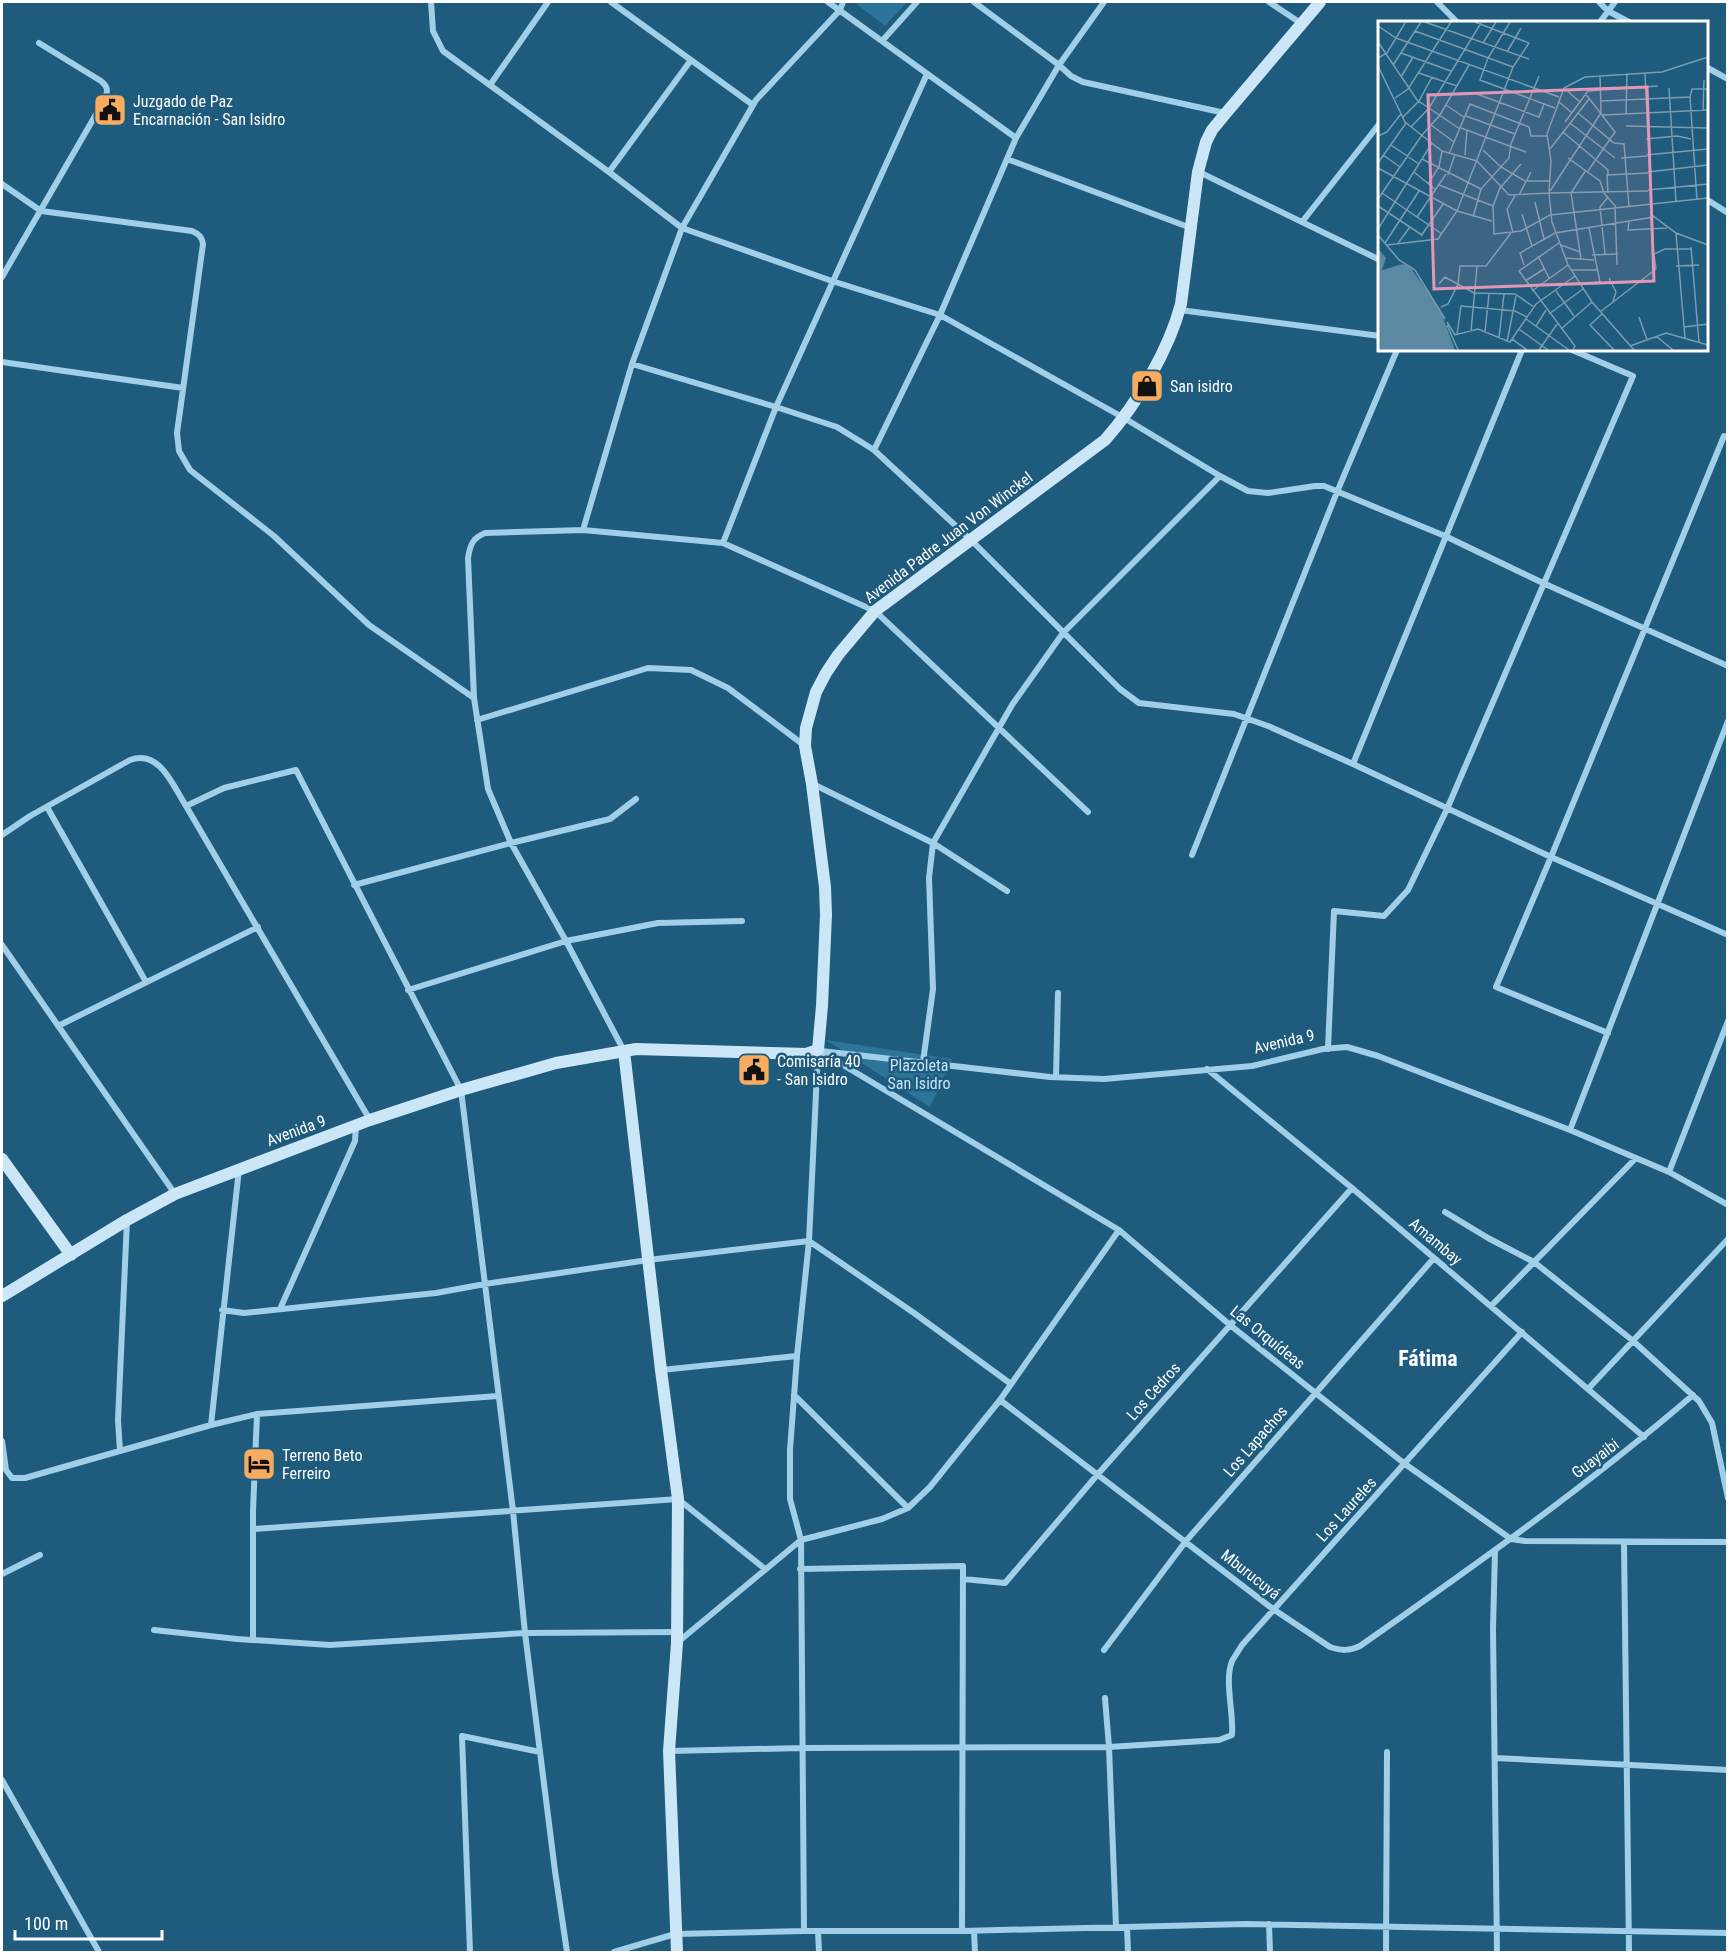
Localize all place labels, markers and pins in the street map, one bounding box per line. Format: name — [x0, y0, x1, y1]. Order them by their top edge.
public building icon: Juzgado de Paz Encarnación - San Isidro — [92, 92, 128, 128]
place label: Juzgado de Paz Encarnación - San Isidro — [133, 92, 285, 129]
shop icon: San isidro — [1129, 368, 1165, 404]
place label: San isidro — [1170, 377, 1233, 396]
public building icon: Comisaría 40 - San Isidro — [736, 1052, 772, 1088]
place label: Comisaría 40 - San Isidro — [777, 1052, 861, 1089]
hotel icon: Terreno Beto Ferreiro — [241, 1446, 277, 1482]
place label: Terreno Beto Ferreiro — [282, 1446, 362, 1483]

